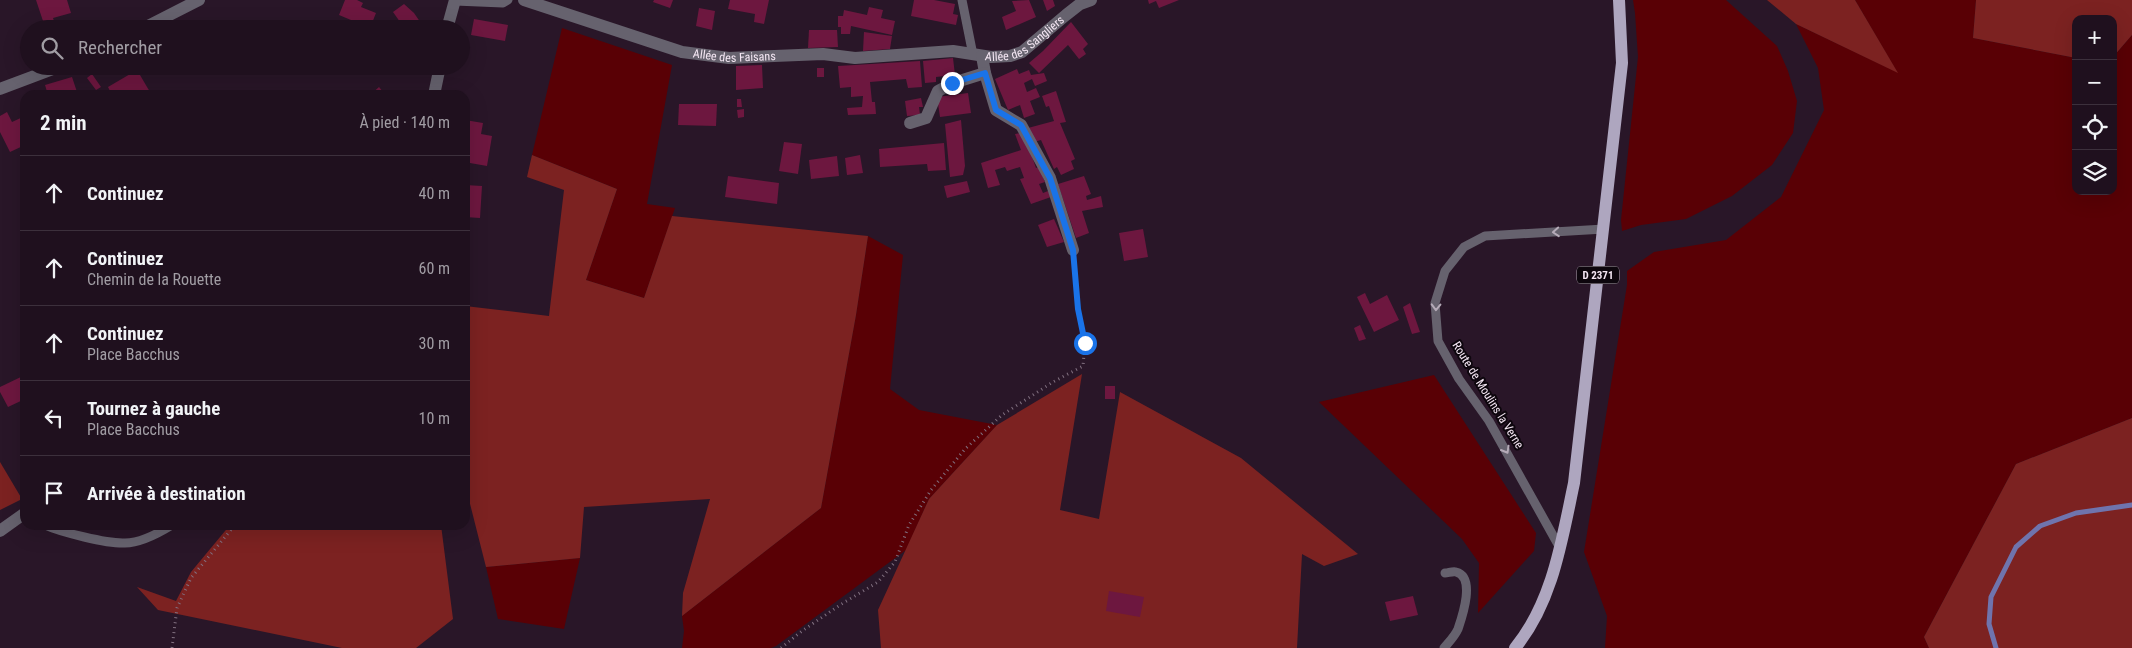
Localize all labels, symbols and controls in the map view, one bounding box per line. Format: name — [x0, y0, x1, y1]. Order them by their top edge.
street label: Allée des Sangliers — [984, 13, 1067, 64]
map controls — [2072, 15, 2117, 195]
button: + — [2072, 15, 2117, 60]
search box — [20, 20, 470, 75]
icon: search — [38, 34, 66, 62]
text: Rechercher — [78, 36, 162, 59]
street label: Allée des Faisans — [692, 46, 776, 65]
button: − — [2072, 60, 2117, 105]
route end — [941, 72, 964, 95]
button: locate — [2072, 105, 2117, 150]
text: 2 min — [40, 111, 87, 135]
text: À pied · 140 m — [359, 113, 450, 132]
button: layers — [2072, 150, 2117, 195]
icon: ahead — [40, 179, 68, 207]
text: Continuez — [87, 182, 164, 205]
text: 40 m — [418, 184, 450, 203]
one-way arrow — [1552, 226, 1560, 237]
text: Continuez — [87, 247, 164, 270]
icon: ahead — [40, 254, 68, 282]
text: 60 m — [418, 259, 450, 278]
road number: D 2371 — [1577, 266, 1619, 284]
text: Chemin de la Rouette — [87, 270, 221, 289]
one-way arrow — [1431, 304, 1441, 311]
text: Continuez — [87, 322, 164, 345]
icon: ahead — [40, 329, 68, 357]
route start — [1074, 332, 1097, 355]
text: 30 m — [418, 334, 450, 353]
street label: Route de Moulins la Verne — [1449, 339, 1527, 451]
text: Place Bacchus — [87, 345, 180, 364]
text: Tournez à gauche — [87, 397, 220, 420]
icon: left — [40, 404, 68, 432]
text: 10 m — [418, 409, 450, 428]
text: Place Bacchus — [87, 420, 180, 439]
one-way arrow — [1499, 444, 1509, 453]
icon: arrive — [40, 479, 68, 507]
text: Arrivée à destination — [87, 482, 246, 505]

